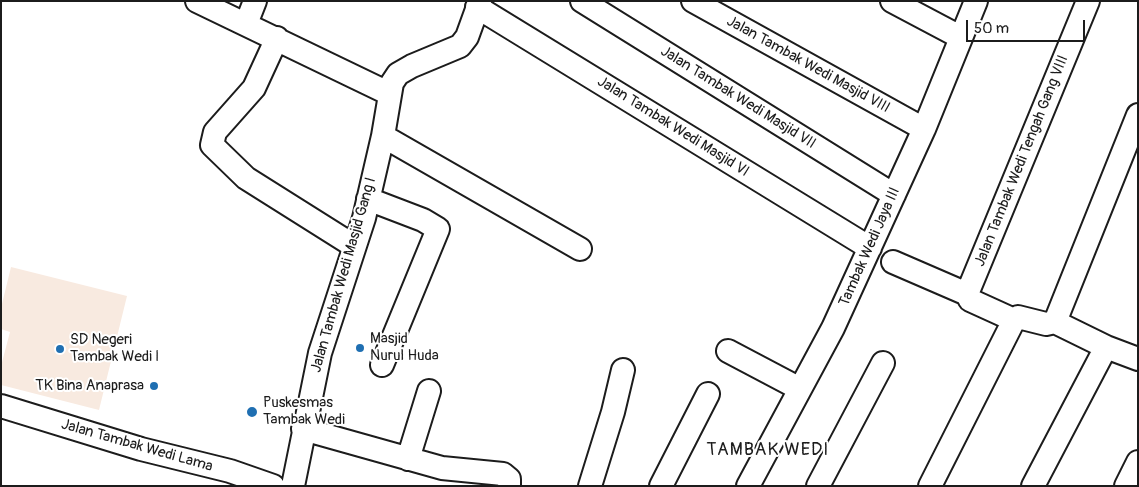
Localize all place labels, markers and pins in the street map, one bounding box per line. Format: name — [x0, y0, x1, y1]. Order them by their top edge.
place label: Masjid Nurul Huda — [370, 330, 439, 365]
place label: SD Negeri Tambak Wedi I — [70, 331, 159, 366]
marker: Masjid Nurul Huda — [354, 342, 366, 354]
marker: SD Negeri Tambak Wedi I — [54, 343, 66, 355]
place label: TK Bina Anaprasa — [35, 377, 144, 395]
marker: TK Bina Anaprasa — [148, 380, 160, 392]
place label: Puskesmas Tambak Wedi — [263, 394, 345, 429]
marker: Puskesmas Tambak Wedi — [245, 405, 259, 419]

